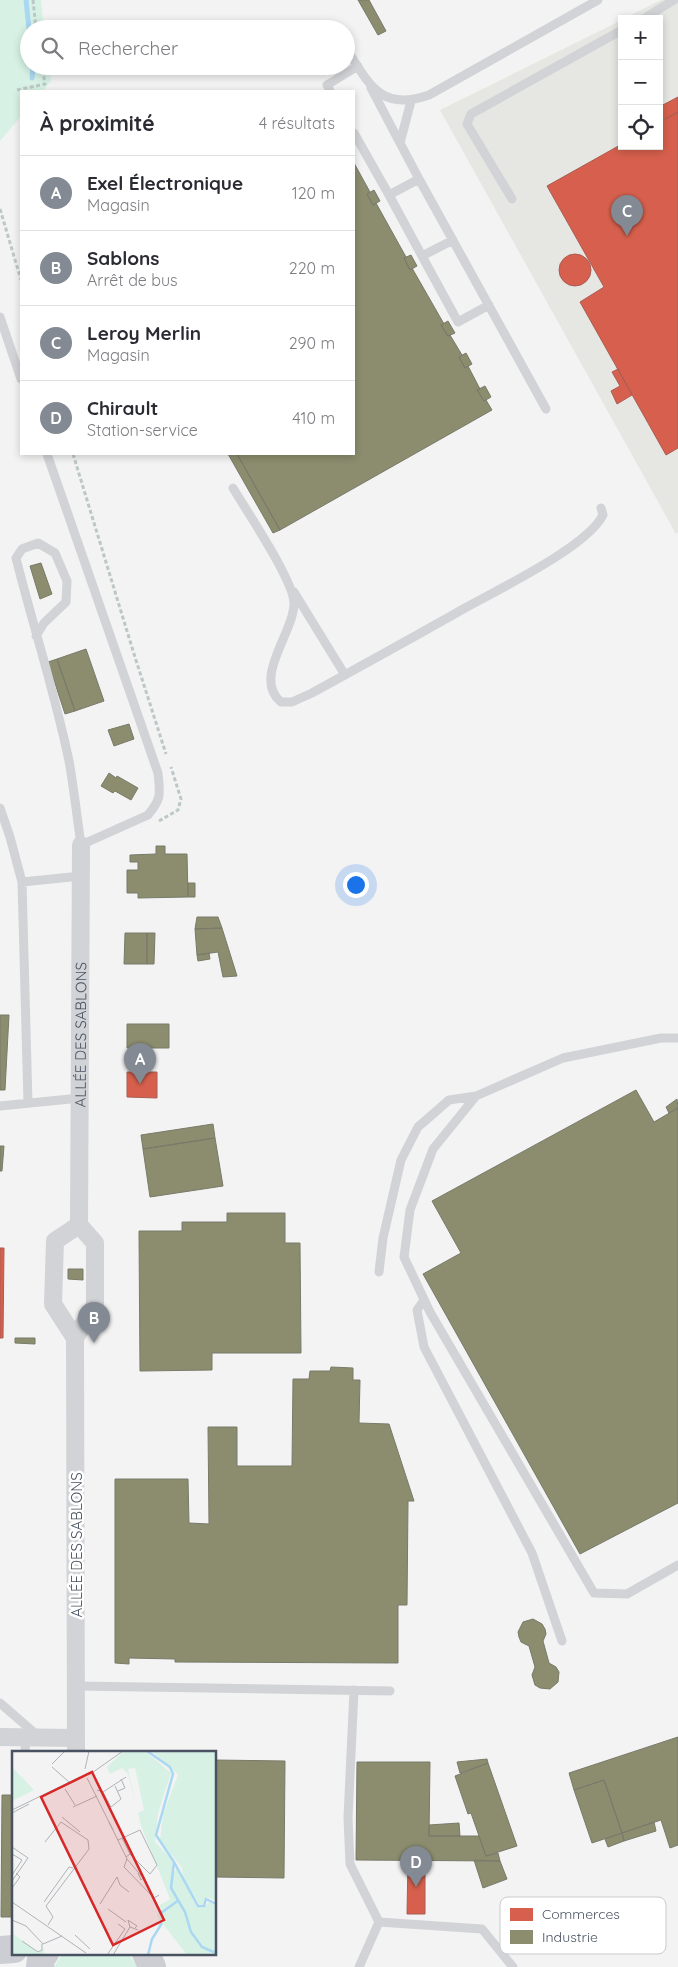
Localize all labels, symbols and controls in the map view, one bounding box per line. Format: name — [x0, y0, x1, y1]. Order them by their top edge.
map controls — [618, 15, 663, 150]
button: + — [618, 15, 663, 60]
search box — [20, 20, 355, 75]
icon: search — [38, 34, 66, 62]
text: Rechercher — [78, 36, 178, 60]
button: − — [618, 60, 663, 105]
button: locate — [618, 105, 663, 150]
text: À proximité — [40, 110, 155, 136]
text: 4 résultats — [259, 113, 335, 133]
text: Exel Électronique — [87, 171, 243, 195]
text: A — [51, 183, 61, 203]
text: 120 m — [292, 183, 335, 203]
text: Magasin — [87, 195, 150, 215]
pin: C — [611, 195, 643, 236]
text: Sablons — [87, 246, 160, 270]
text: B — [51, 258, 61, 278]
text: 220 m — [289, 258, 335, 278]
text: Arrêt de bus — [87, 270, 178, 290]
text: Leroy Merlin — [87, 321, 201, 345]
text: C — [51, 333, 61, 353]
text: 290 m — [289, 333, 335, 353]
text: Magasin — [87, 345, 150, 365]
text: Chirault — [87, 396, 158, 420]
text: D — [50, 408, 62, 428]
text: 410 m — [292, 408, 335, 428]
text: Station-service — [87, 420, 198, 440]
your location — [343, 872, 369, 898]
street label: ALLÉE DES SABLONS — [70, 962, 90, 1108]
pin: A — [124, 1043, 156, 1084]
pin: B — [78, 1302, 110, 1343]
street label: ALLÉE DES SABLONS — [67, 1472, 86, 1618]
inset map — [12, 1751, 216, 1954]
pin: D — [400, 1846, 432, 1887]
legend — [500, 1897, 666, 1954]
text: Commerces — [542, 1905, 620, 1923]
text: Industrie — [542, 1928, 598, 1946]

